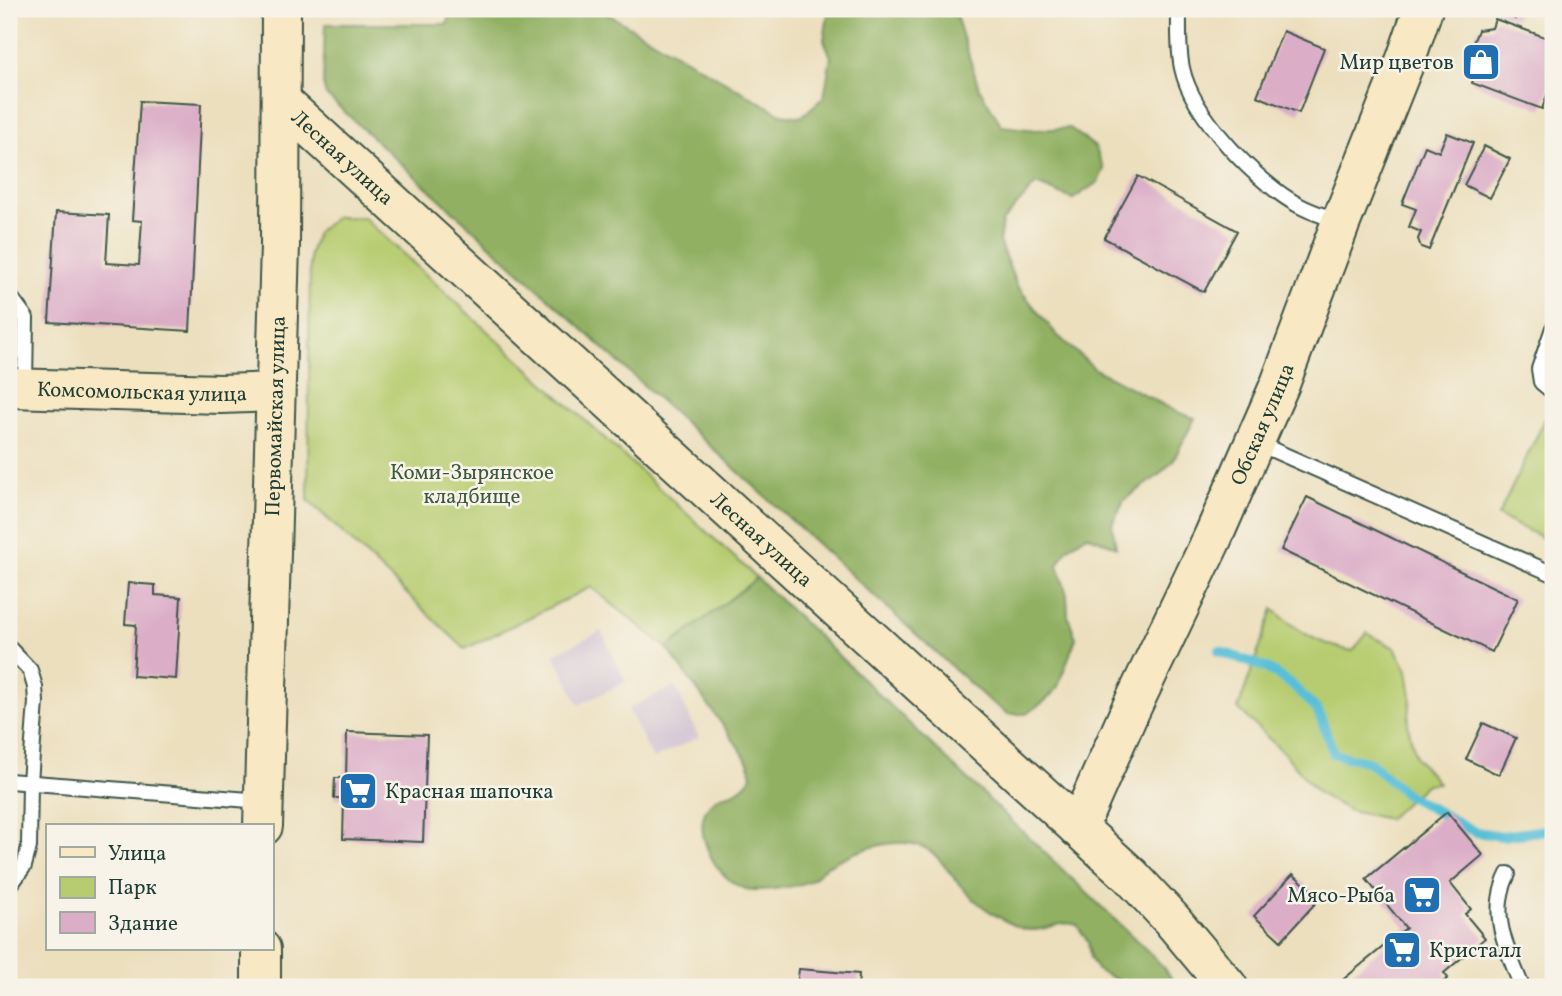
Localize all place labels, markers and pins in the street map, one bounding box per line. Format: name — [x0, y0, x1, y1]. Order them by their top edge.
shop icon: Мир цветов — [1460, 41, 1502, 83]
place label: Мир цветов — [1340, 49, 1454, 78]
supermarket icon: Красная шапочка — [337, 770, 379, 812]
place label: Красная шапочка — [385, 778, 554, 807]
supermarket icon: Мясо-Рыба — [1401, 874, 1443, 916]
place label: Мясо-Рыба — [1287, 882, 1395, 911]
supermarket icon: Кристалл — [1381, 929, 1423, 971]
place label: Кристалл — [1429, 937, 1521, 966]

